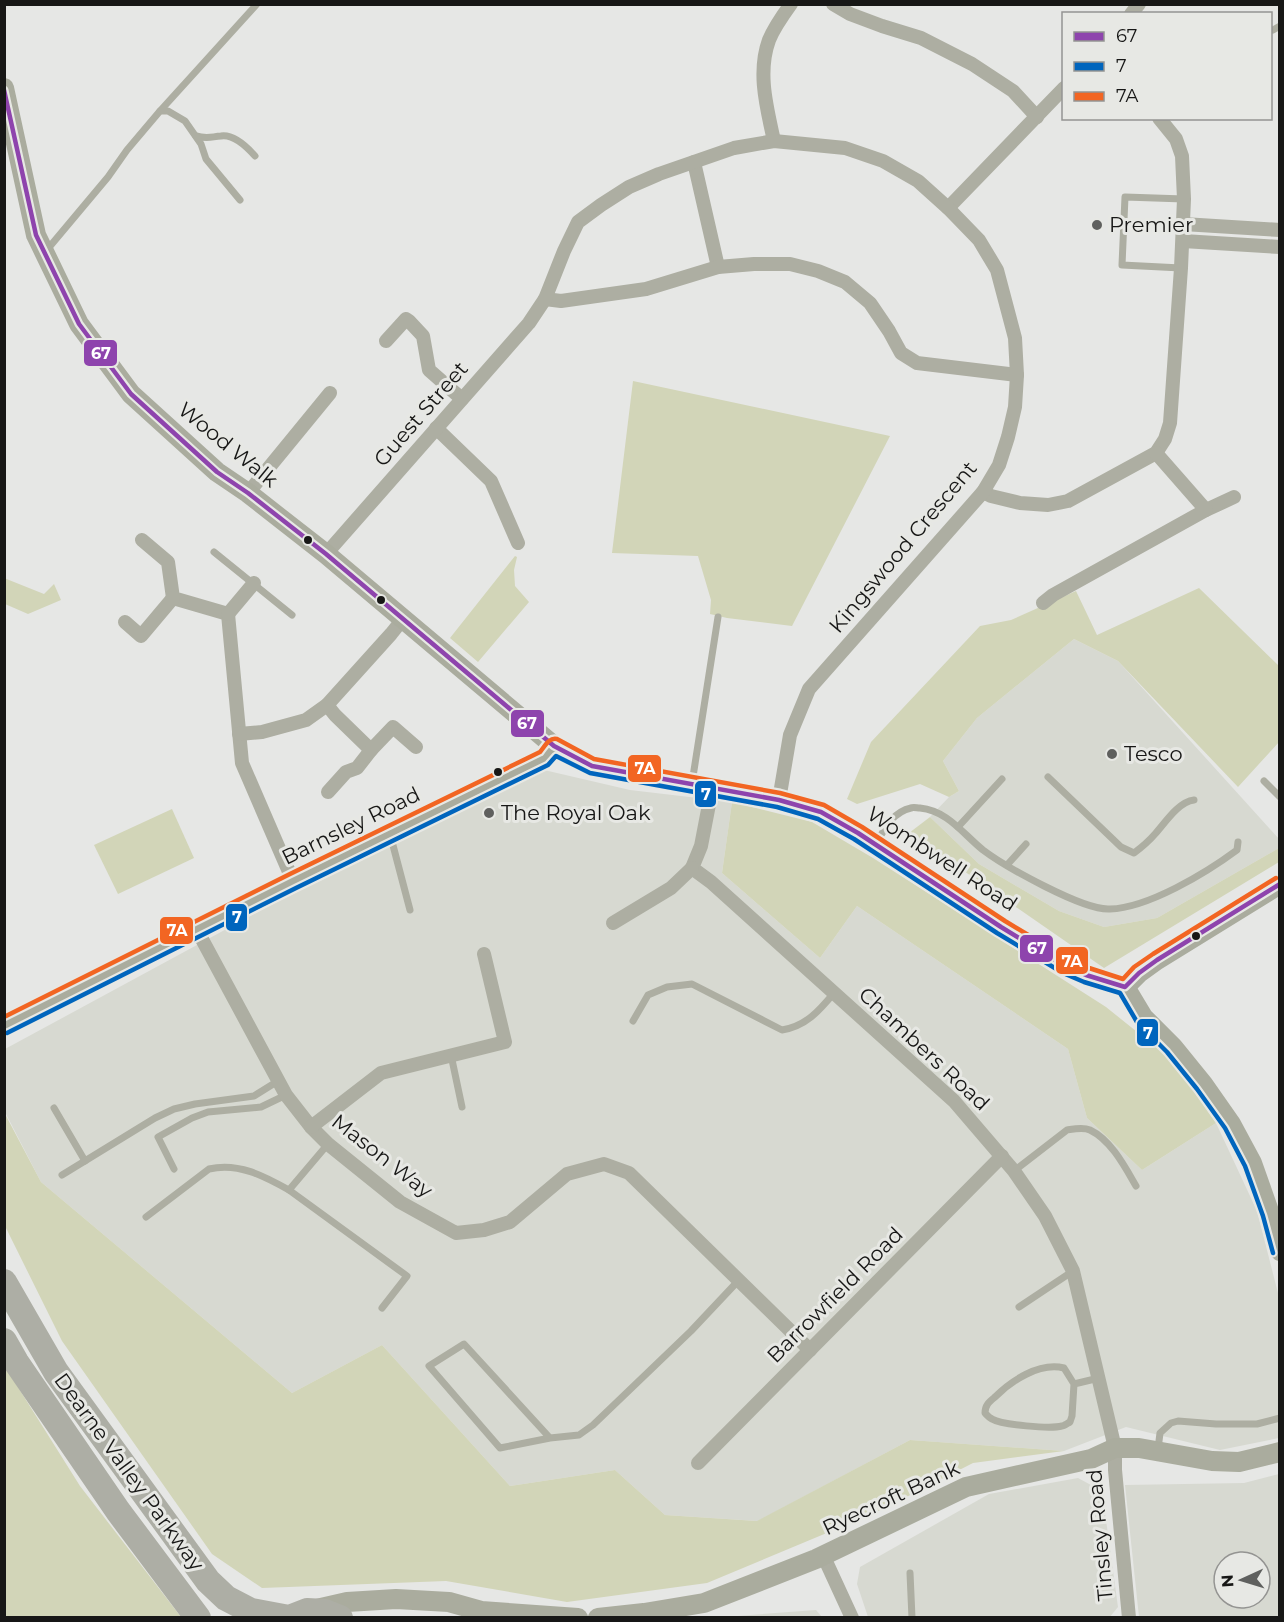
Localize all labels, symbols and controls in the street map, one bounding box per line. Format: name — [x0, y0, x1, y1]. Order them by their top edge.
legend — [1062, 12, 1272, 120]
text: 67 — [1116, 25, 1137, 47]
text: 7 — [1116, 55, 1127, 77]
text: 7A — [1116, 85, 1138, 107]
place label: Premier — [1109, 212, 1193, 237]
marker: Premier — [1090, 218, 1104, 232]
line badge: 67 — [83, 339, 118, 367]
text: 67 — [91, 344, 111, 363]
street label: Guest Street — [368, 356, 473, 471]
street label: Wood Walk — [173, 397, 284, 493]
street label: Kingswood Crescent — [823, 456, 982, 638]
unlabelled marker — [302, 534, 314, 546]
unlabelled marker — [375, 594, 387, 606]
line badge: 67 — [510, 709, 545, 738]
text: 67 — [517, 714, 537, 733]
place label: Tesco — [1124, 741, 1183, 766]
marker: Tesco — [1105, 747, 1119, 761]
line badge: 7A — [627, 754, 662, 783]
text: 7A — [634, 759, 656, 778]
unlabelled marker — [492, 766, 504, 778]
line badge: 7 — [694, 780, 717, 808]
street label: Barnsley Road — [277, 781, 424, 870]
text: 7 — [701, 785, 711, 804]
place label: The Royal Oak — [501, 800, 651, 825]
street label: Wombwell Road — [862, 801, 1022, 916]
marker: The Royal Oak — [482, 806, 496, 820]
line badge: 7 — [225, 903, 248, 932]
text: 7 — [232, 908, 242, 927]
line badge: 7A — [159, 916, 194, 945]
text: 7A — [166, 921, 188, 940]
unlabelled marker — [1190, 930, 1202, 942]
line badge: 67 — [1019, 934, 1054, 963]
text: 67 — [1027, 939, 1047, 958]
line badge: 7A — [1055, 946, 1089, 975]
text: 7A — [1061, 952, 1083, 971]
street label: Chambers Road — [854, 982, 995, 1116]
line badge: 7 — [1136, 1018, 1159, 1047]
text: 7 — [1143, 1024, 1153, 1043]
street label: Mason Way — [327, 1108, 438, 1203]
street label: Barrowfield Road — [762, 1222, 908, 1368]
street label: Dearne Valley Parkway — [49, 1368, 210, 1576]
street label: Ryecroft Bank — [818, 1455, 964, 1540]
street label: Tinsley Road — [1081, 1468, 1118, 1602]
north arrow — [1212, 1550, 1272, 1610]
text: N — [1218, 1574, 1237, 1588]

